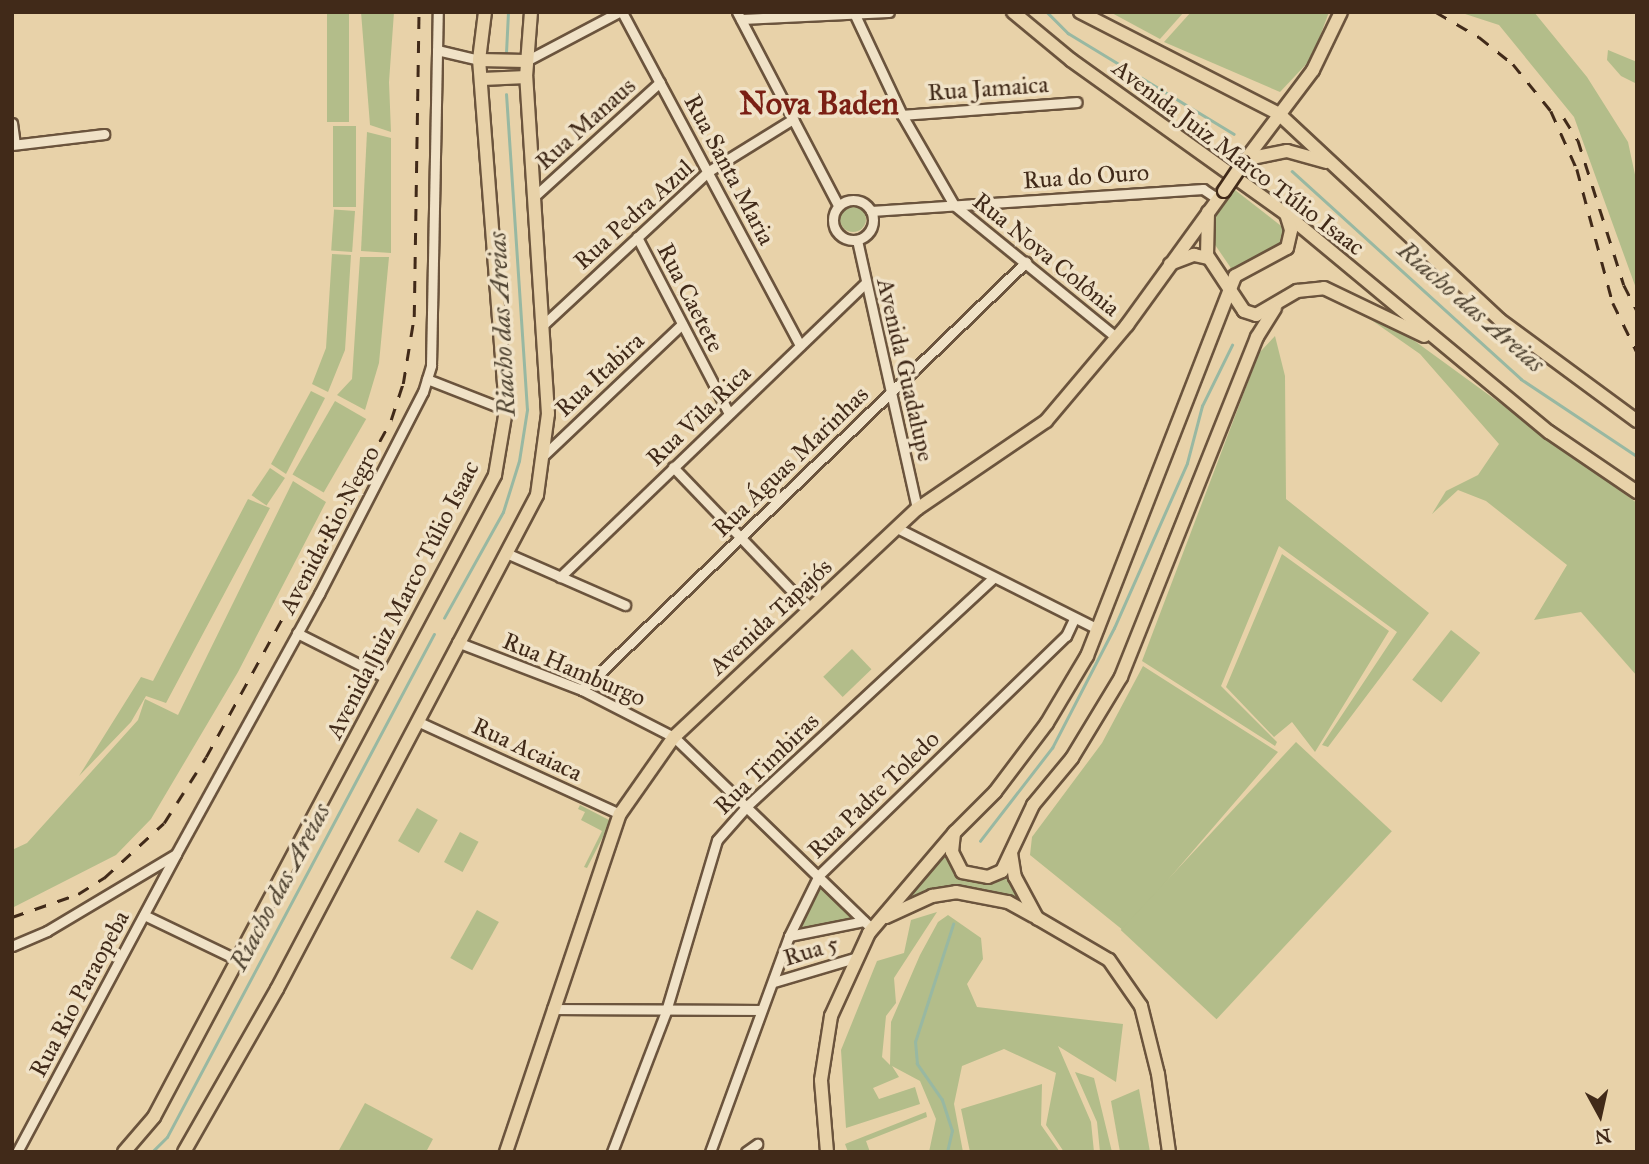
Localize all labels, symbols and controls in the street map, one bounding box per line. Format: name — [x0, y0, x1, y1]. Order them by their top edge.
street label: Avenida Juiz Marco Túlio Isaac — [1106, 54, 1370, 262]
street label: Rua Jamaica — [927, 70, 1049, 108]
street label: Rua Manaus — [530, 72, 642, 176]
district label: Nova Baden — [739, 85, 899, 123]
street label: Rua Santa Maria — [677, 90, 781, 250]
street label: Rua Pedra Azul — [568, 154, 700, 276]
street label: Rua do Ouro — [1022, 158, 1150, 196]
street label: Rua Nova Colônia — [967, 187, 1125, 323]
water label: Riacho das Areias — [482, 231, 522, 417]
water label: Riacho das Areias — [1391, 235, 1551, 379]
street label: Rua Caetete — [650, 239, 730, 357]
street label: Avenida Guadalupe — [870, 276, 940, 464]
street label: Rua Itabira — [550, 327, 650, 423]
street label: Rua Vila Rica — [641, 359, 757, 473]
street label: Rua Águas Marinhas — [707, 380, 875, 544]
street label: Avenida Rio Negro — [274, 441, 386, 619]
street label: Avenida Juiz Marco Túlio Isaac — [320, 456, 486, 744]
street label: Avenida Tapajós — [704, 553, 838, 681]
street label: Rua Hamburgo — [498, 627, 650, 713]
street label: Rua Timbiras — [709, 707, 825, 821]
street label: Rua Acaiaca — [467, 712, 587, 788]
street label: Rua Padre Toledo — [802, 725, 946, 865]
water label: Riacho das Areias — [223, 798, 337, 976]
street label: Rua Rio Paraopeba — [24, 906, 136, 1082]
street label: Rua 5 — [780, 929, 842, 973]
north arrow — [1565, 1080, 1635, 1150]
text: N — [1593, 1124, 1613, 1149]

